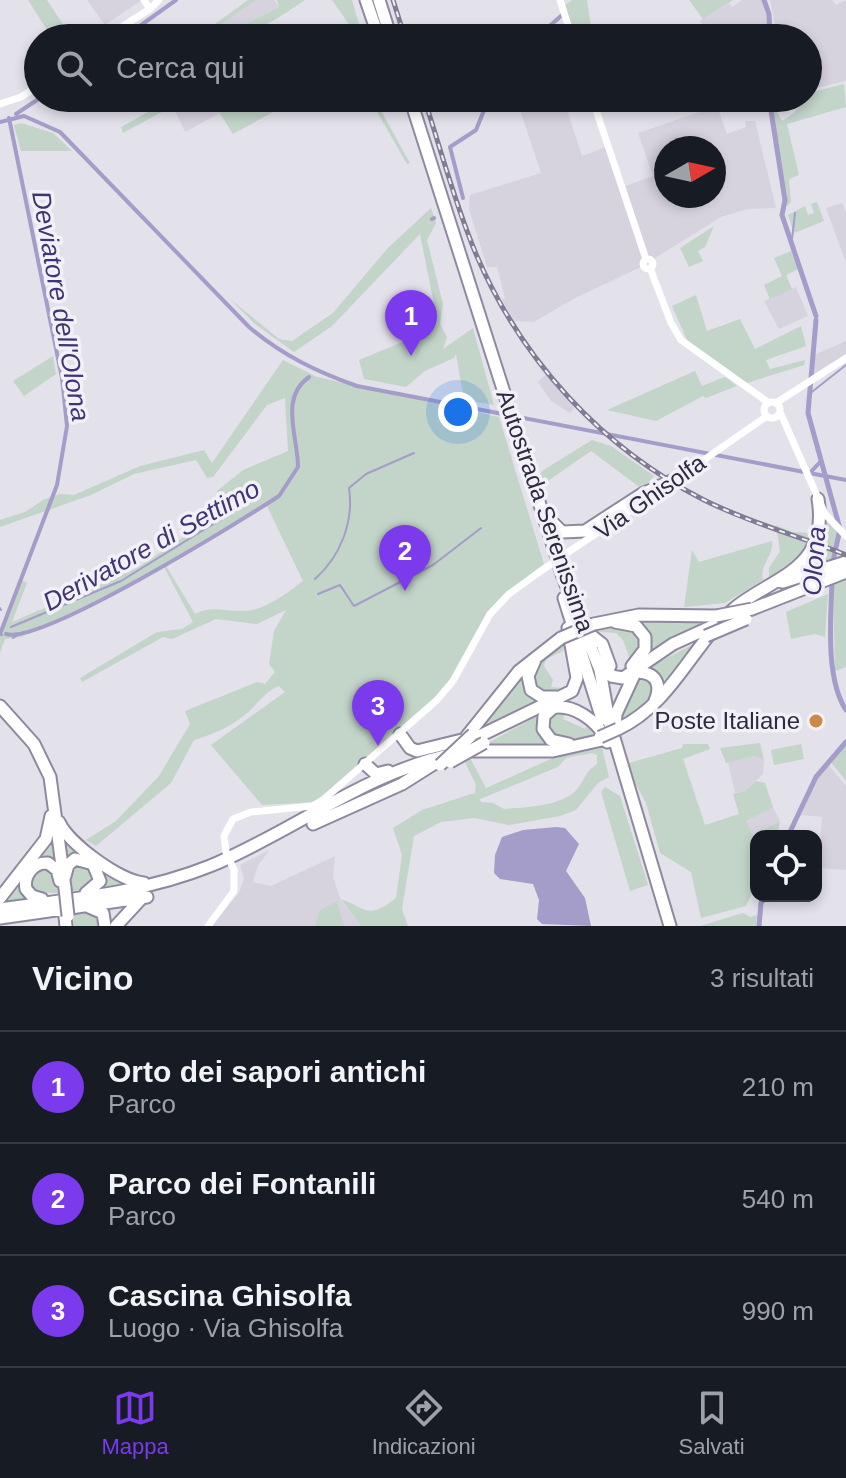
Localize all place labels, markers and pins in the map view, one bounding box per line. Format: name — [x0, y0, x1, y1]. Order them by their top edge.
pin: 1 — [385, 290, 437, 356]
pin: 2 — [379, 525, 431, 591]
pin: 3 — [352, 680, 404, 746]
place label: Poste Italiane — [655, 707, 800, 734]
marker: Poste Italiane — [807, 712, 825, 730]

